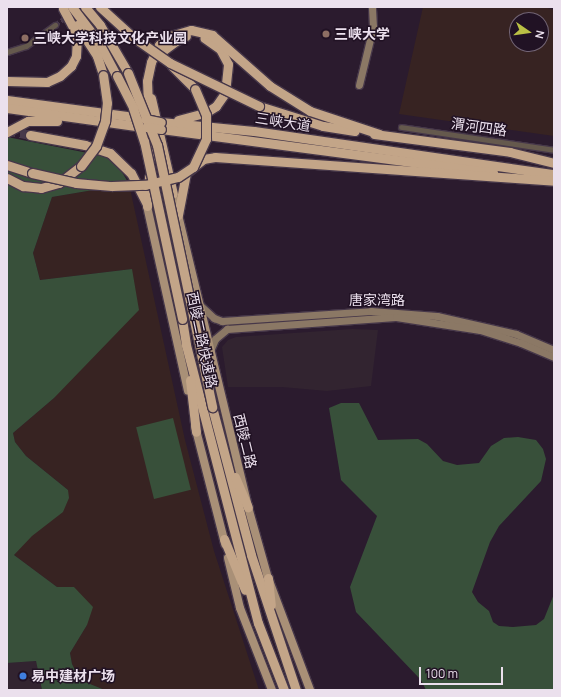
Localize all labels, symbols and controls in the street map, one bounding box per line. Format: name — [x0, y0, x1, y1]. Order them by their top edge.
north arrow — [509, 12, 549, 52]
place label: 三峡大学 — [334, 26, 390, 42]
marker: 三峡大学 — [321, 29, 331, 39]
text: N — [532, 29, 548, 40]
place label: 三峡大学科技文化产业园 — [33, 30, 187, 46]
marker: 三峡大学科技文化产业园 — [20, 33, 30, 43]
street label: 三峡大道 — [254, 109, 312, 135]
street label: 渭河四路 — [450, 115, 508, 139]
street label: 西陵二路快速路 — [184, 290, 220, 390]
street label: 唐家湾路 — [349, 292, 405, 308]
street label: 西陵二路 — [230, 412, 260, 470]
scale bar — [421, 659, 505, 685]
text: 100 m — [426, 665, 458, 682]
place label: 易中建材广场 — [31, 668, 115, 684]
marker: 易中建材广场 — [18, 671, 28, 681]

